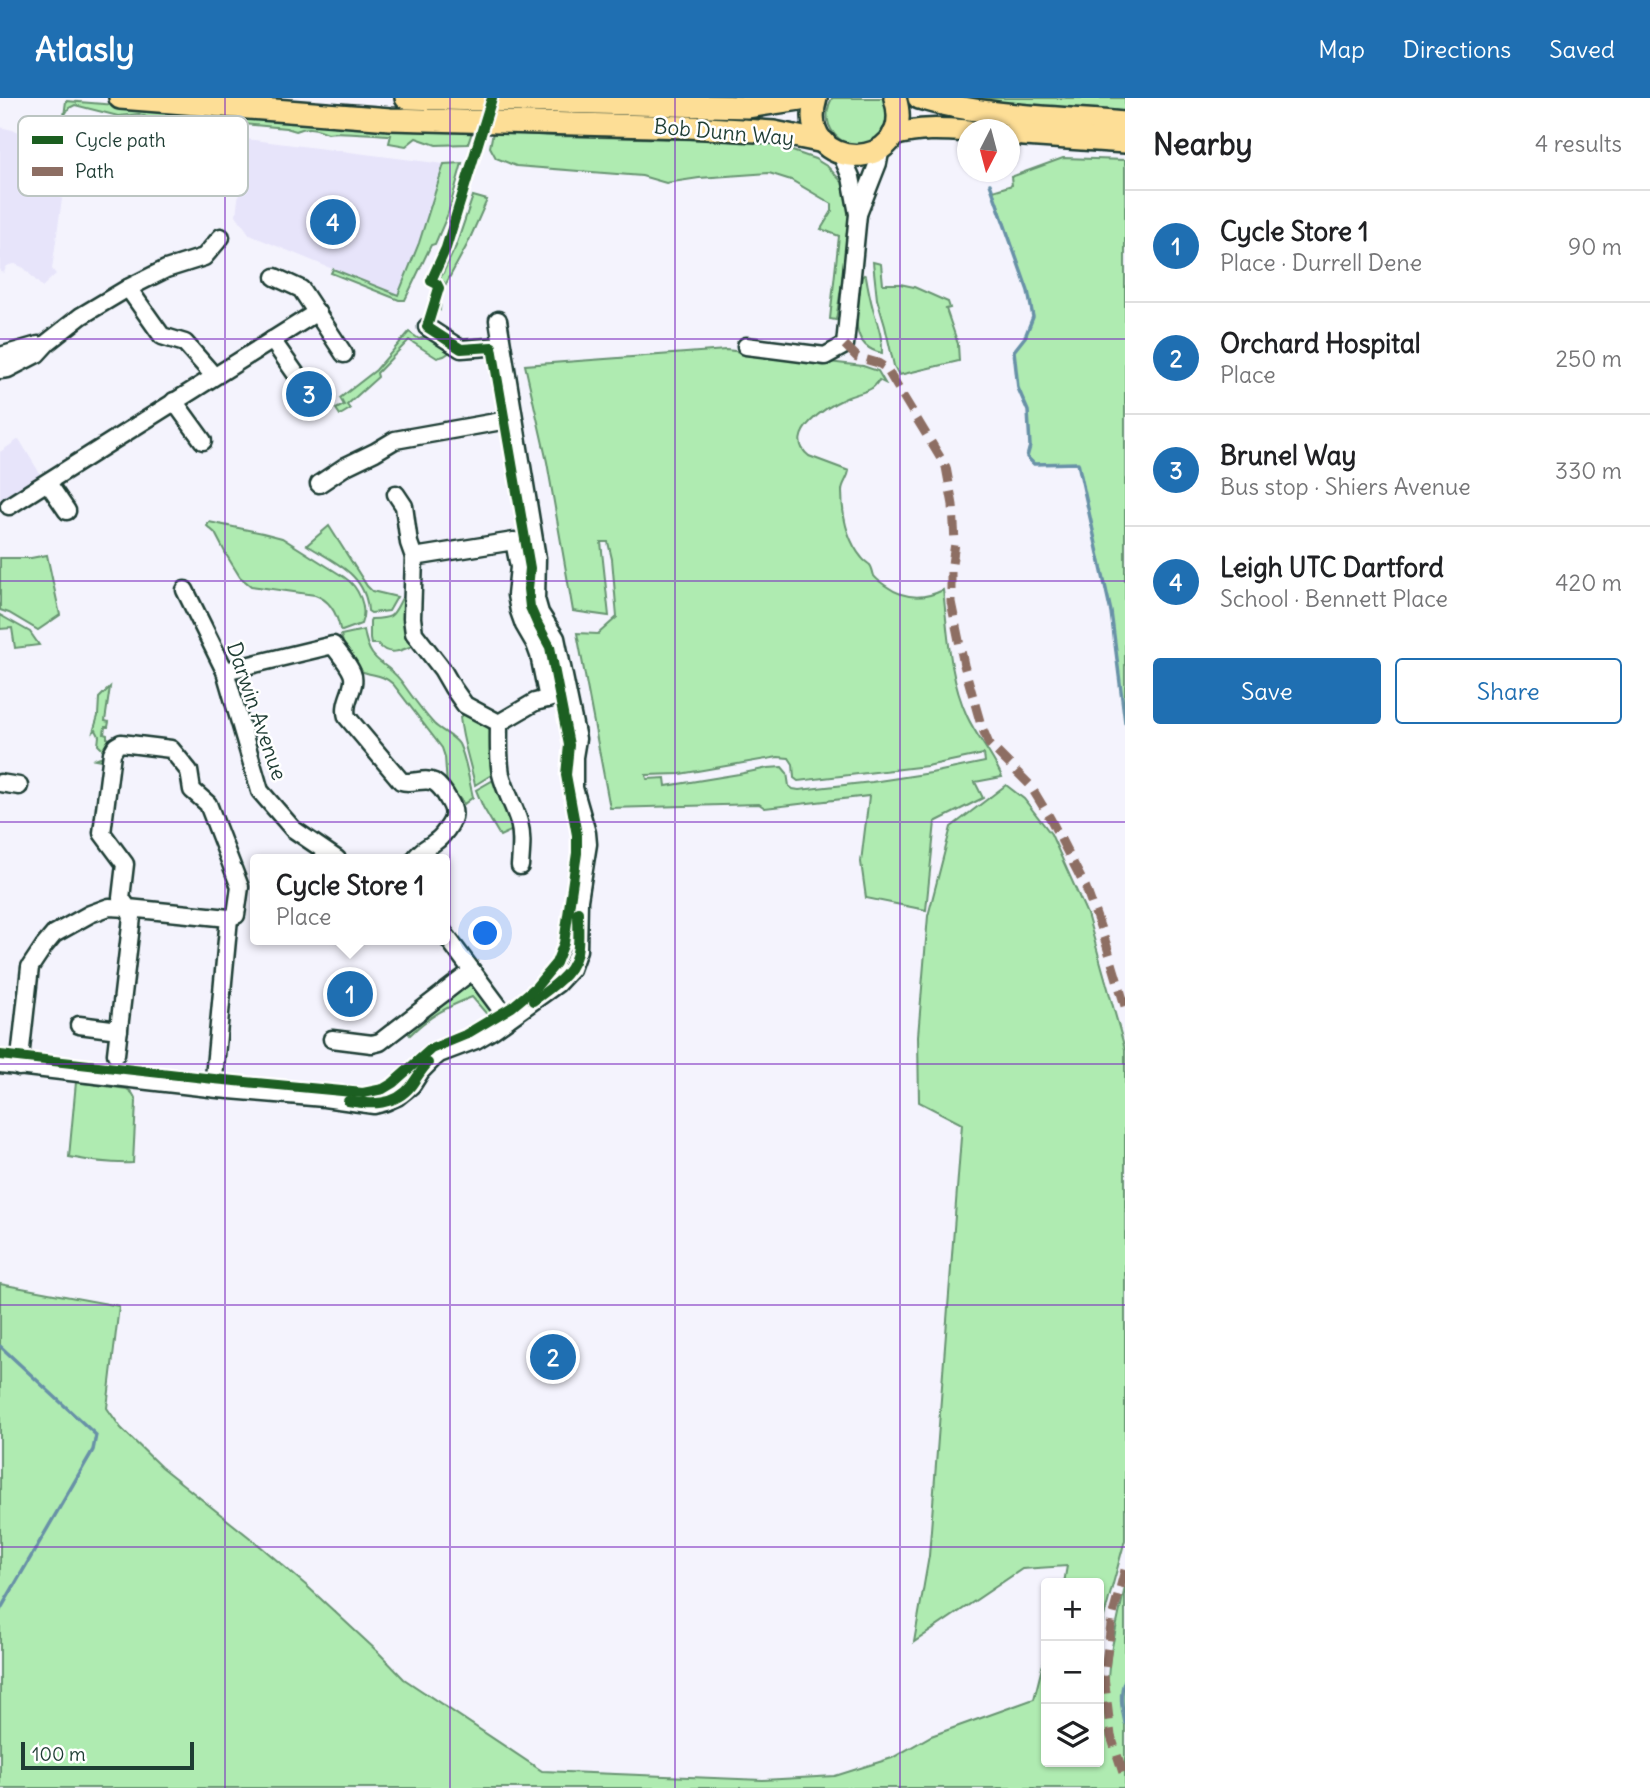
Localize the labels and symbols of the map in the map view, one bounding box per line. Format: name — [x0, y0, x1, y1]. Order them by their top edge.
street label: Bob Dunn Way — [653, 112, 795, 152]
legend — [18, 116, 248, 196]
north arrow — [957, 119, 1020, 182]
text: Cycle path — [75, 128, 166, 152]
text: Path — [75, 159, 114, 183]
pin: 4 — [310, 196, 356, 248]
pin: 3 — [286, 368, 332, 420]
street label: Darwin Avenue — [221, 638, 293, 784]
your location — [468, 916, 502, 950]
pin: 1 — [327, 968, 373, 1020]
pin: 2 — [530, 1331, 576, 1383]
scale bar — [21, 1739, 194, 1771]

